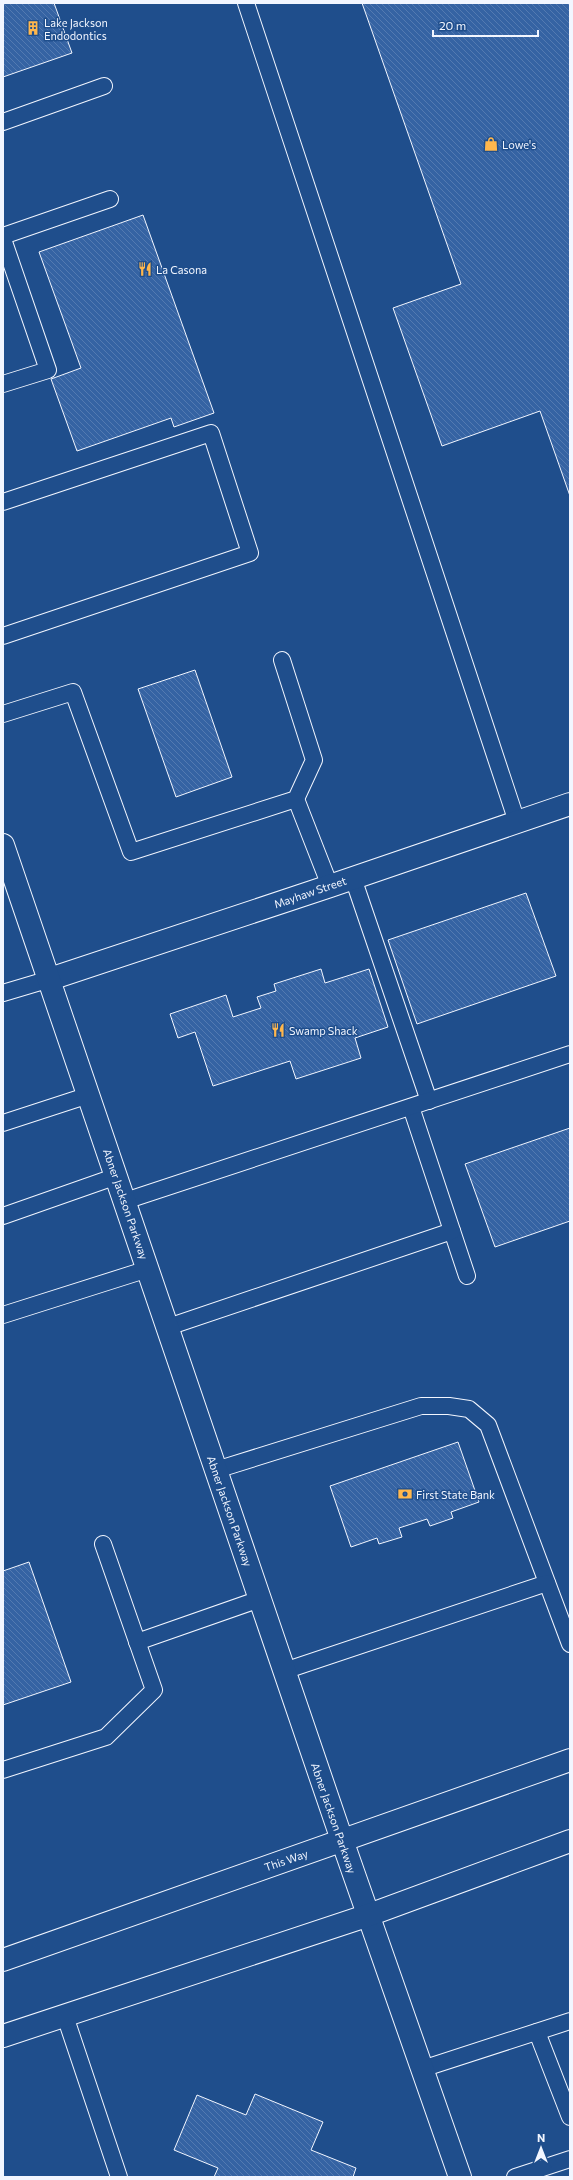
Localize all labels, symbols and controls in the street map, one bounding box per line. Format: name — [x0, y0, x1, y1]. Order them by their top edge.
scale bar — [433, 12, 538, 38]
place label: Lake Jackson Endodontics — [44, 16, 108, 42]
text: 20 m — [439, 18, 466, 32]
building icon: Lake Jackson Endodontics — [25, 20, 41, 36]
shop icon: Lowe's — [483, 136, 499, 152]
place label: Lowe's — [502, 138, 536, 151]
restaurant icon: La Casona — [137, 261, 153, 277]
place label: La Casona — [156, 263, 207, 276]
street label: Mayhaw Street — [272, 873, 348, 910]
restaurant icon: Swamp Shack — [270, 1022, 286, 1038]
place label: Swamp Shack — [289, 1024, 358, 1037]
street label: Abner Jackson Parkway — [100, 1147, 151, 1262]
street label: Abner Jackson Parkway — [204, 1454, 255, 1569]
bank icon: First State Bank — [397, 1486, 413, 1502]
place label: First State Bank — [416, 1488, 495, 1501]
street label: Abner Jackson Parkway — [308, 1761, 359, 1876]
street label: This Way — [262, 1846, 310, 1874]
north arrow — [521, 2128, 561, 2168]
text: N — [537, 2131, 545, 2144]

